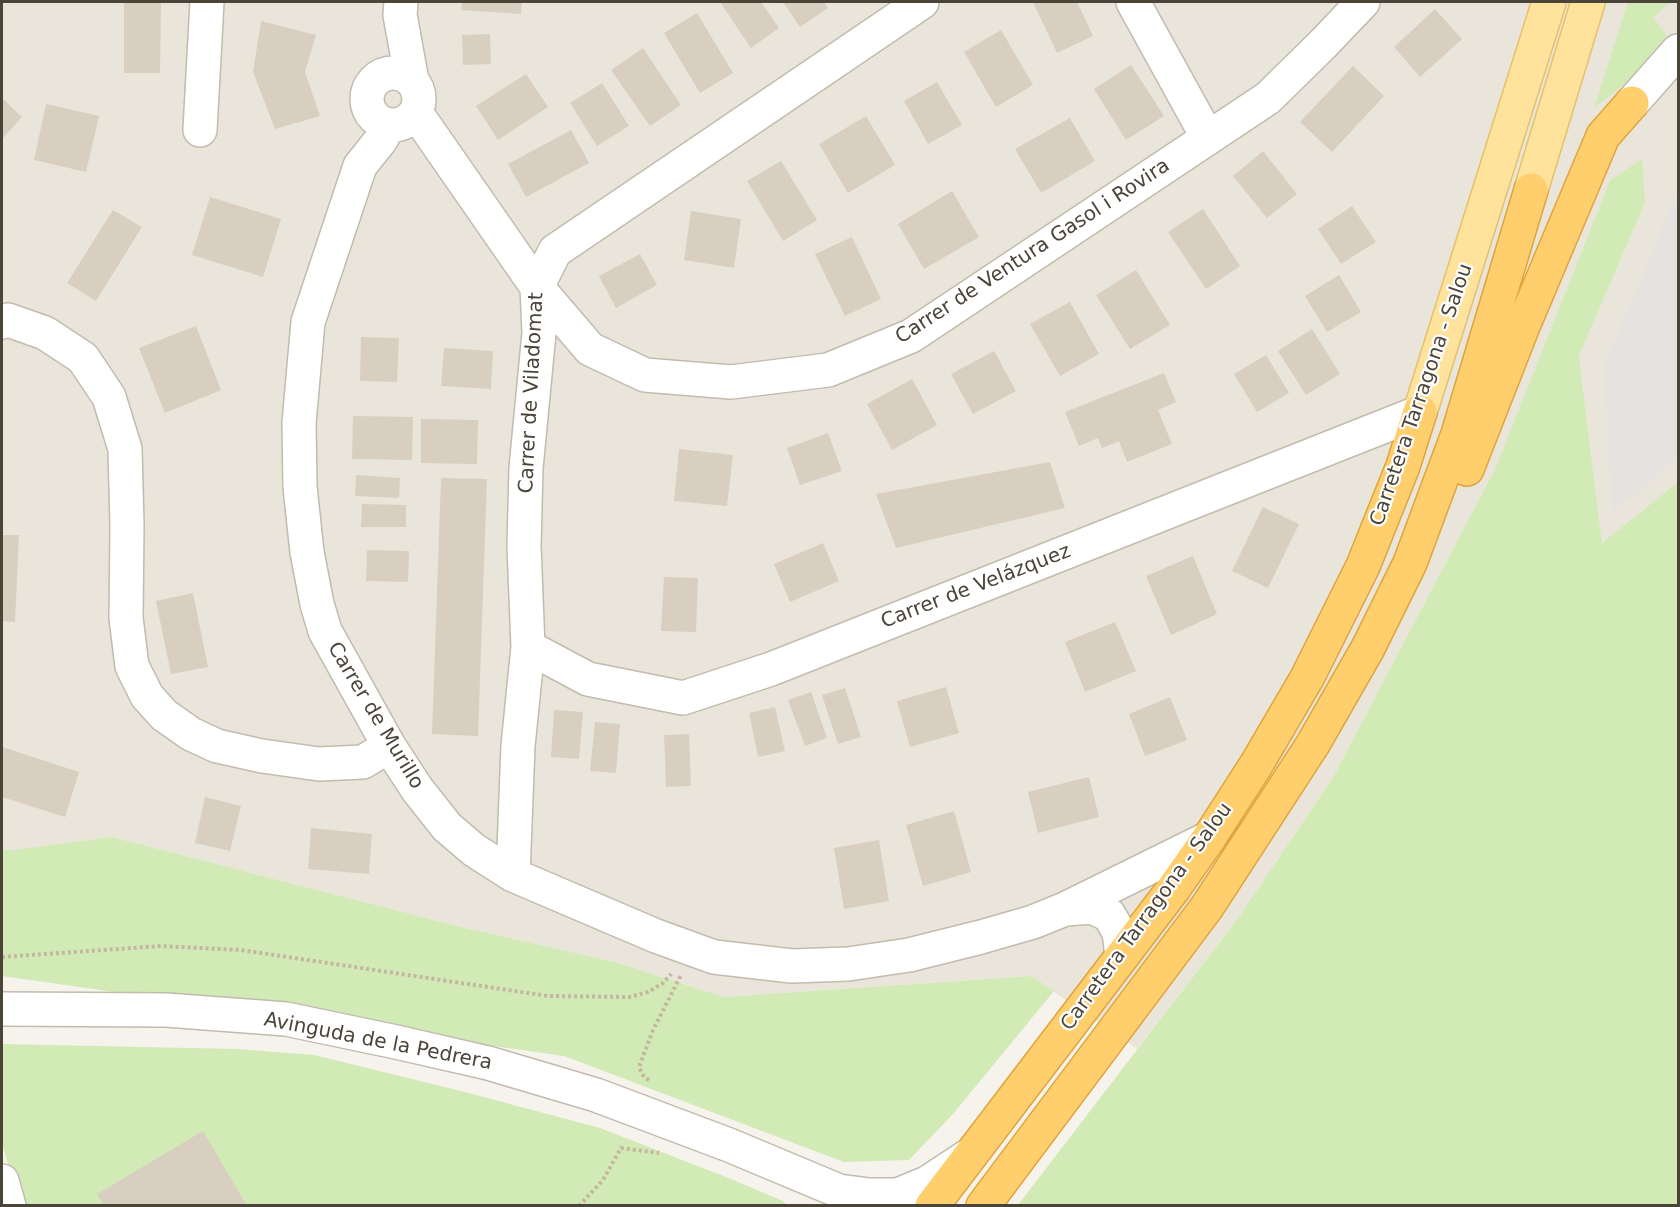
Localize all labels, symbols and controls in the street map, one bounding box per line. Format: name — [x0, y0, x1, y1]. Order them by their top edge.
street label: Carrer de Ventura Gasol i Rovira — [891, 154, 1175, 350]
street label: Carretera Tarragona - Salou — [1366, 261, 1478, 529]
street label: Carrer de Viladomat — [515, 292, 549, 494]
street label: Carrer de Velázquez — [878, 540, 1074, 634]
street label: Carrer de Murillo — [322, 638, 428, 794]
street label: Carretera Tarragona - Salou — [1056, 798, 1238, 1036]
street label: Avinguda de la Pedrera — [262, 1008, 494, 1076]

